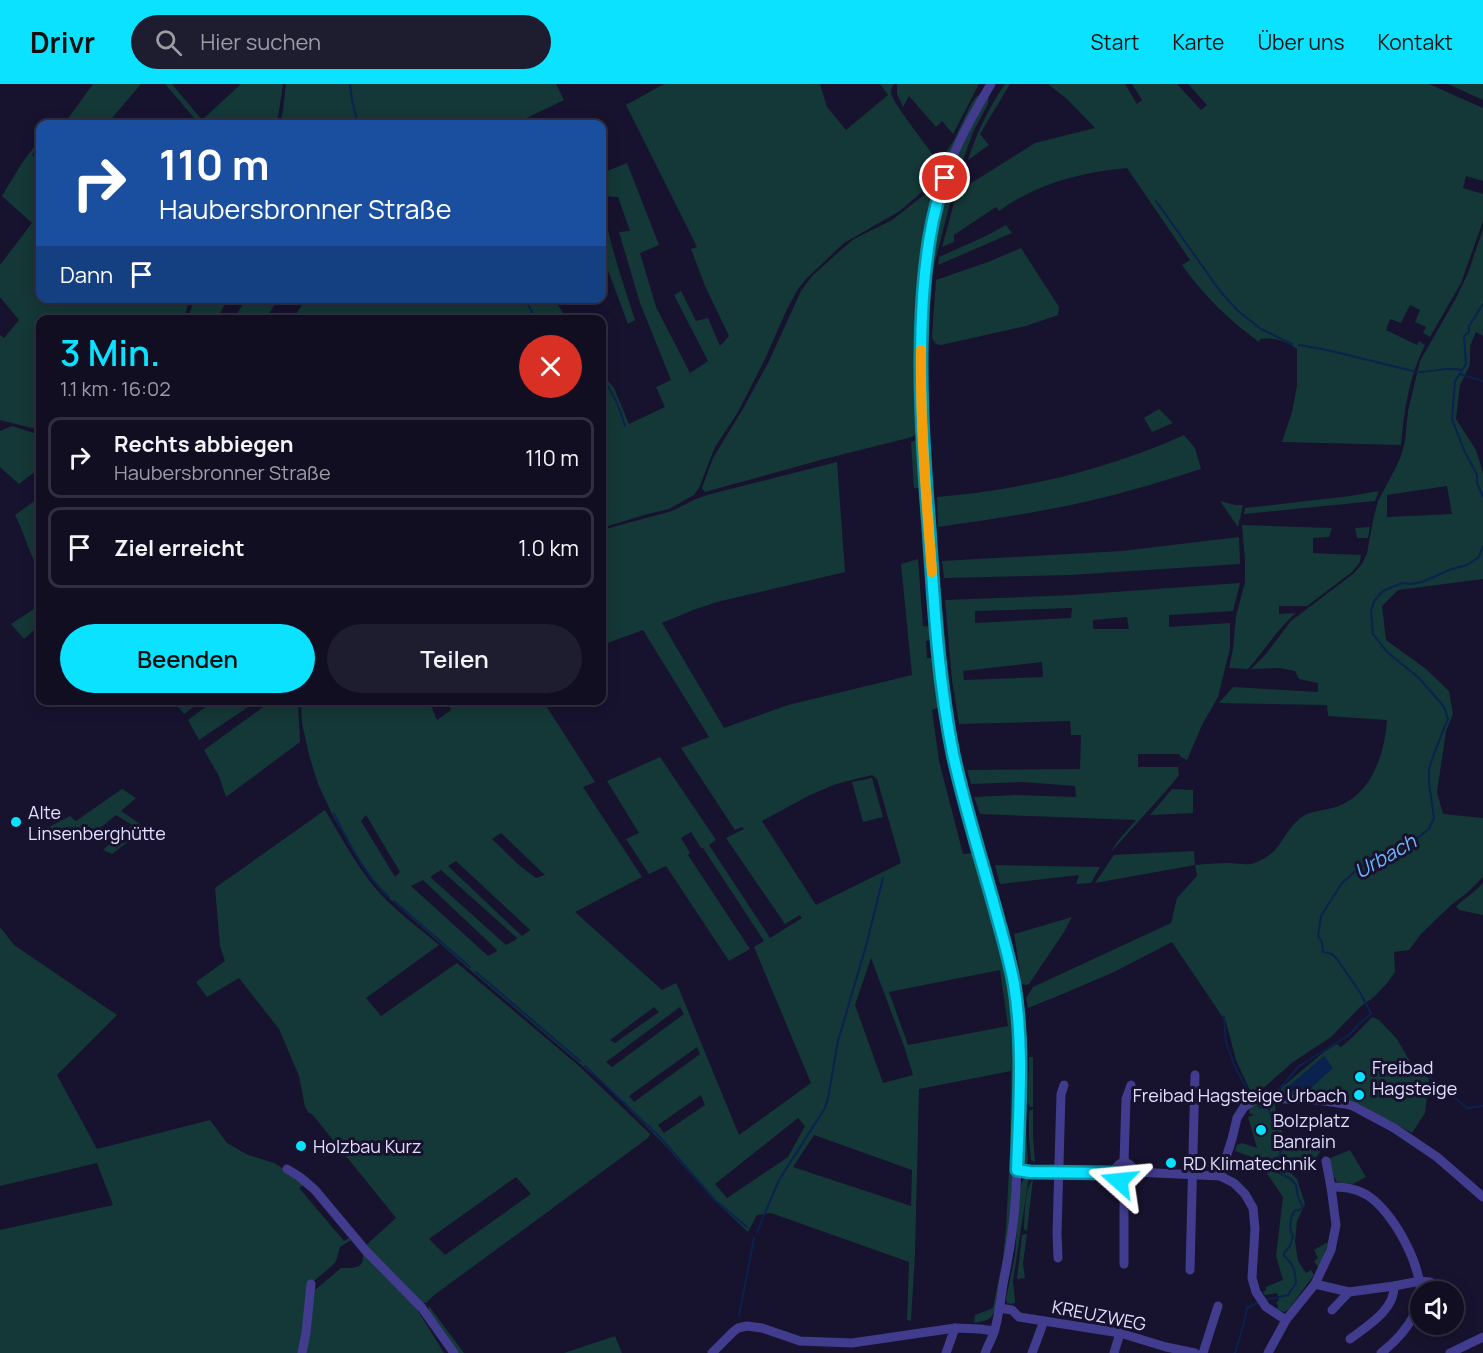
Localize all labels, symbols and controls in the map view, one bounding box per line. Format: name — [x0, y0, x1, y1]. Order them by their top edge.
search box — [131, 15, 551, 69]
text: Drivr — [30, 23, 95, 61]
icon: search — [152, 26, 185, 59]
text: Hier suchen — [200, 27, 321, 57]
text: Start — [1090, 28, 1139, 56]
text: Karte — [1172, 28, 1224, 56]
text: Über uns — [1257, 28, 1345, 56]
text: Kontakt — [1378, 28, 1453, 56]
text: 110 m — [159, 135, 270, 193]
icon: right — [60, 144, 138, 222]
pin — [919, 152, 970, 203]
icon: arrive — [928, 161, 961, 194]
text: Haubersbronner Straße — [159, 190, 452, 227]
icon: arrive — [125, 258, 158, 291]
text: Dann — [60, 260, 113, 290]
text: 3 Min. — [60, 328, 160, 377]
button: close — [519, 335, 582, 398]
text: 1.1 km · 16:02 — [60, 375, 171, 402]
text: Rechts abbiegen — [114, 429, 293, 459]
icon: right — [63, 441, 96, 474]
text: 110 m — [525, 443, 579, 473]
text: Haubersbronner Straße — [114, 459, 331, 486]
icon: arrive — [63, 531, 96, 564]
text: Ziel erreicht — [114, 533, 245, 563]
text: 1.0 km — [518, 533, 579, 563]
button: Beenden — [60, 624, 315, 693]
button: Teilen — [327, 624, 582, 693]
place label: Alte Linsenberghütte — [28, 800, 166, 845]
marker: Alte Linsenberghütte — [9, 815, 23, 829]
water label: Urbach — [1349, 827, 1422, 884]
place label: Freibad Hagsteige — [1372, 1055, 1457, 1100]
marker: Freibad Hagsteige — [1353, 1070, 1367, 1084]
place label: Freibad Hagsteige Urbach — [1133, 1083, 1347, 1107]
marker: Freibad Hagsteige Urbach — [1352, 1088, 1366, 1102]
place label: Bolzplatz Banrain — [1273, 1108, 1350, 1153]
marker: Bolzplatz Banrain — [1254, 1123, 1268, 1137]
place label: Holzbau Kurz — [313, 1134, 421, 1158]
marker: Holzbau Kurz — [294, 1139, 308, 1153]
position arrow — [1087, 1149, 1151, 1213]
place label: RD Klimatechnik — [1183, 1151, 1317, 1175]
marker: RD Klimatechnik — [1164, 1156, 1178, 1170]
map controls — [1410, 1281, 1464, 1335]
button: sound — [1410, 1281, 1464, 1335]
street label: KREUZWEG — [1050, 1294, 1148, 1336]

